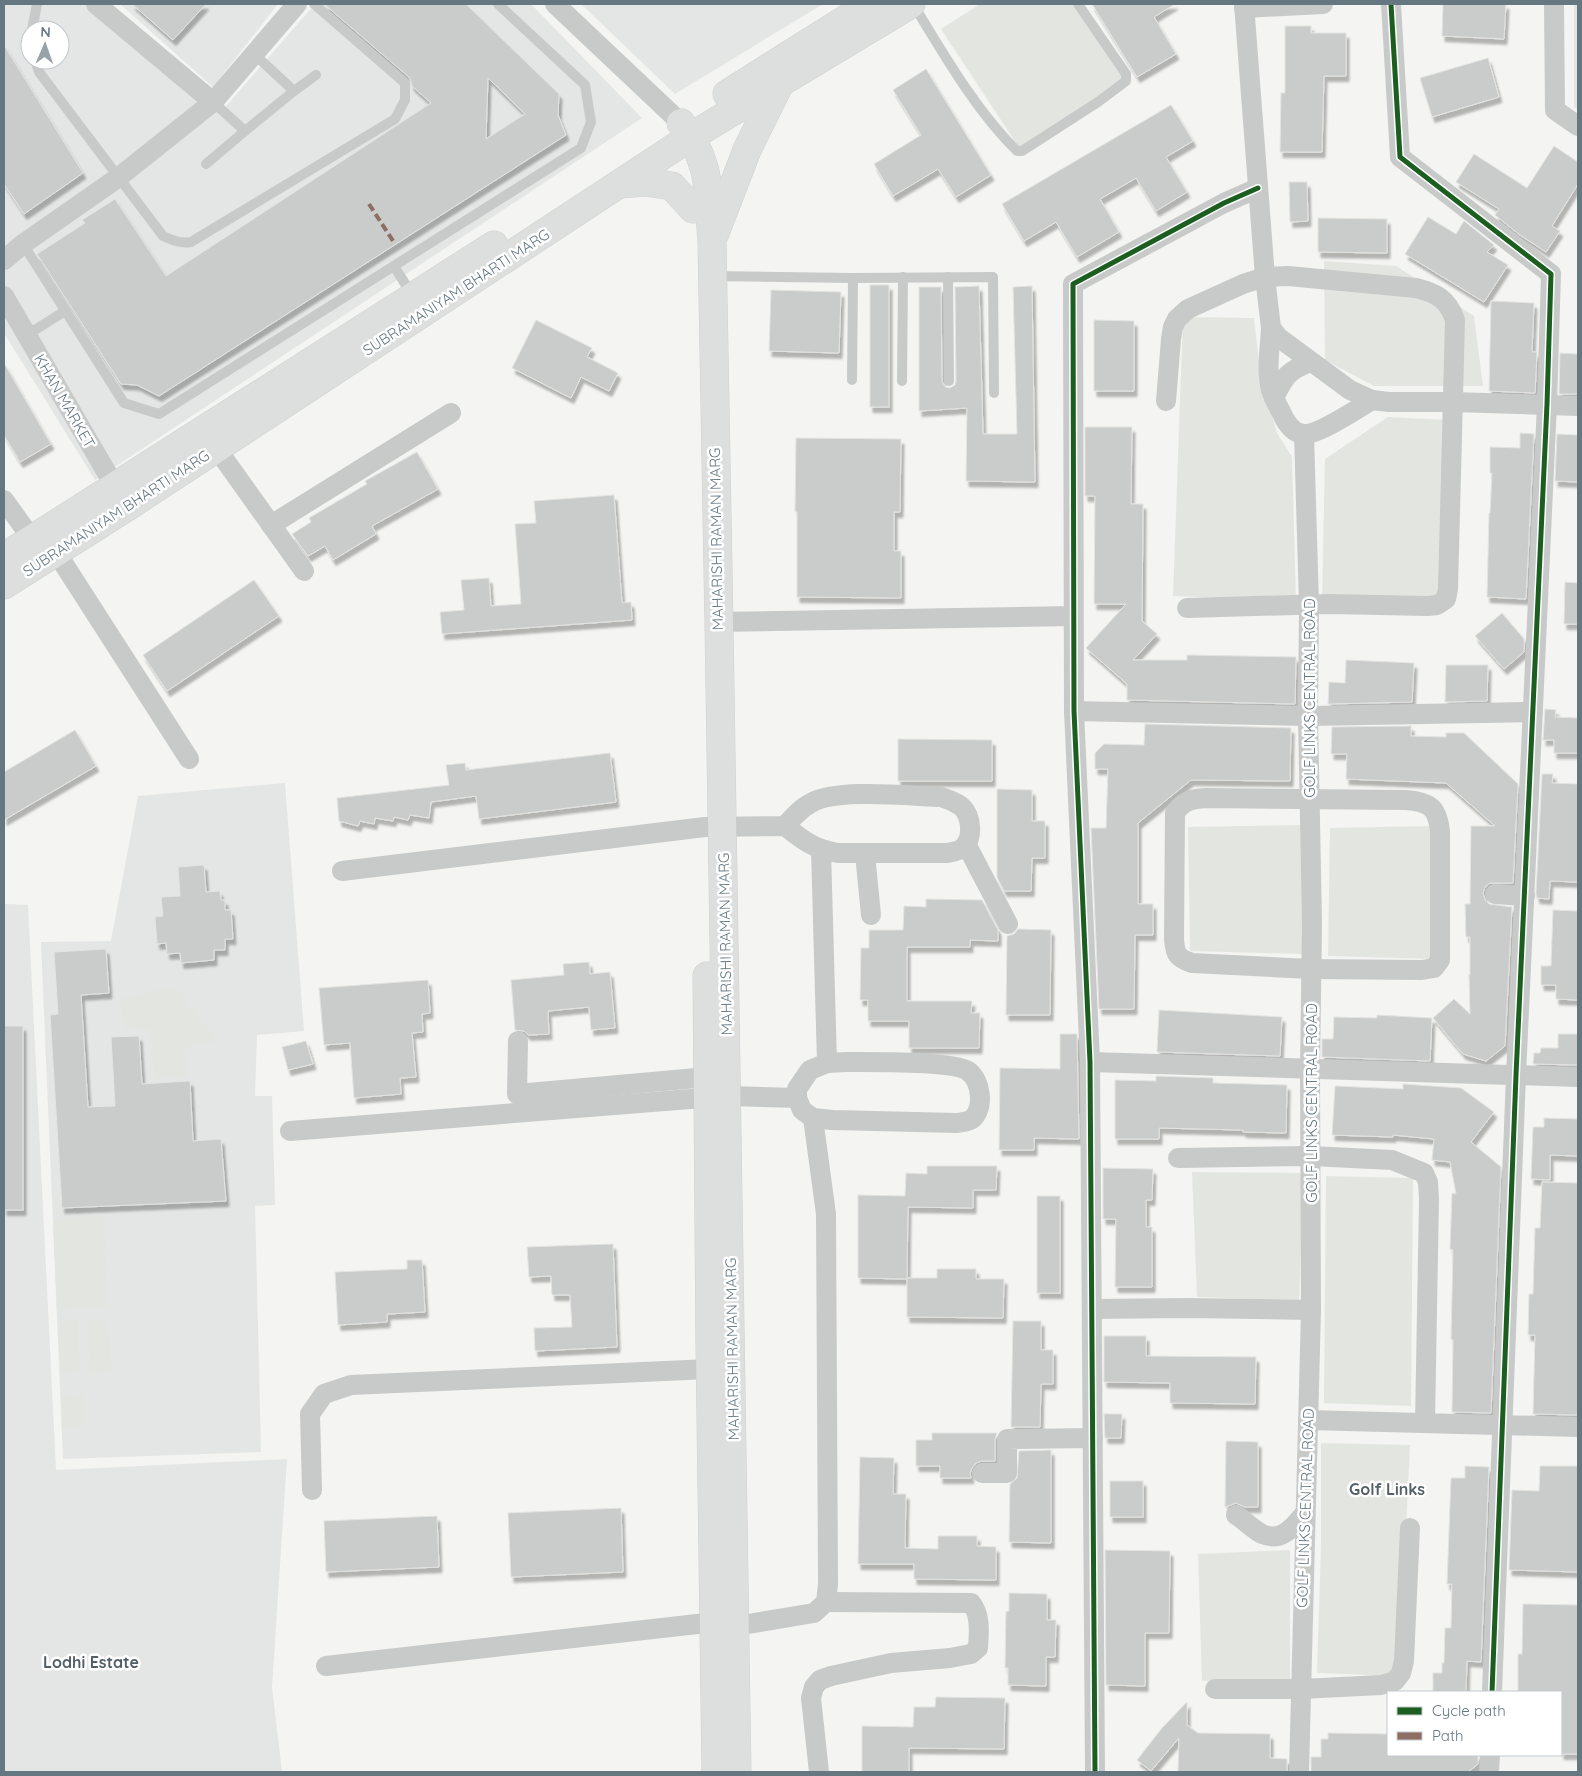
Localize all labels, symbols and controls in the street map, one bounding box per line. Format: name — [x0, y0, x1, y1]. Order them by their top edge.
north arrow — [20, 20, 70, 70]
text: N — [40, 23, 51, 41]
street label: SUBRAMANIYAM BHARTI MARG — [359, 224, 553, 360]
street label: KHAN MARKET — [30, 351, 100, 451]
street label: SUBRAMANIYAM BHARTI MARG — [19, 445, 213, 581]
street label: MAHARISHI RAMAN MARG — [705, 447, 727, 631]
street label: GOLF LINKS CENTRAL ROAD — [1300, 598, 1319, 798]
street label: MAHARISHI RAMAN MARG — [714, 852, 736, 1036]
street label: GOLF LINKS CENTRAL ROAD — [1302, 1003, 1321, 1203]
street label: MAHARISHI RAMAN MARG — [721, 1257, 743, 1441]
street label: GOLF LINKS CENTRAL ROAD — [1292, 1408, 1318, 1608]
district label: Golf Links — [1349, 1479, 1425, 1499]
district label: Lodhi Estate — [43, 1652, 139, 1672]
legend — [1387, 1691, 1562, 1756]
text: Cycle path — [1432, 1701, 1506, 1720]
text: Path — [1432, 1726, 1464, 1745]

